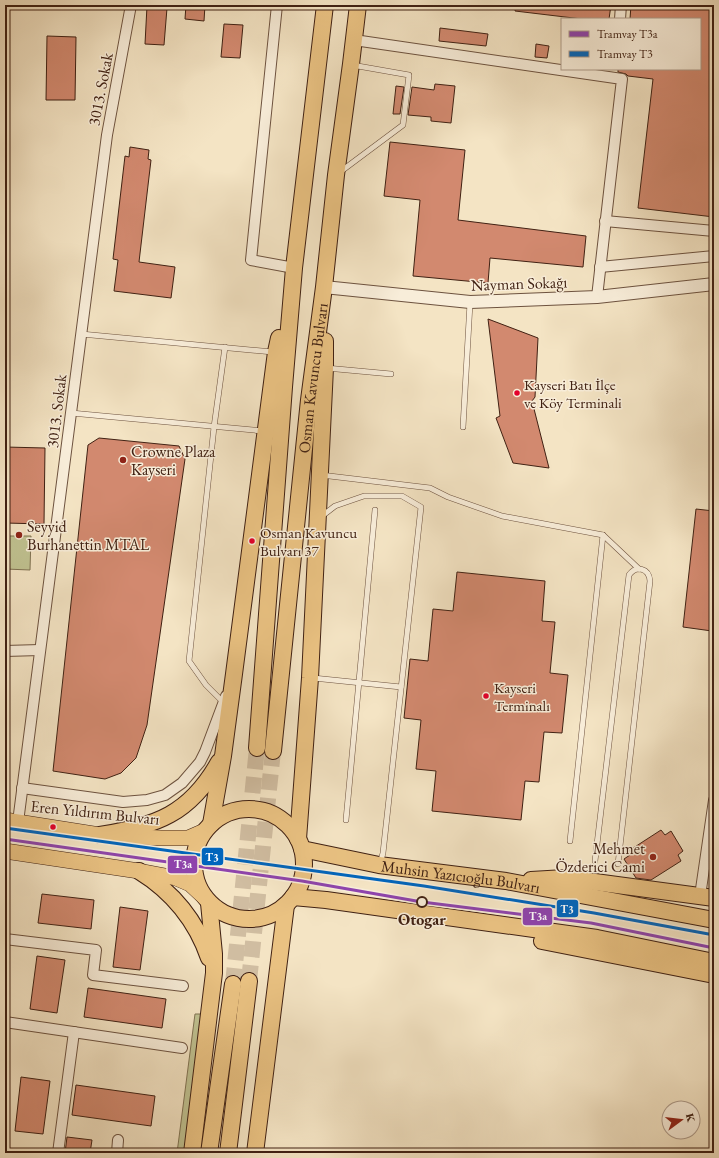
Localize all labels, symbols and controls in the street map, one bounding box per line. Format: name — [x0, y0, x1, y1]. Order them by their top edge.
legend — [561, 18, 701, 70]
text: Tramvay T3a — [597, 26, 658, 42]
text: Tramvay T3 — [597, 46, 653, 62]
street label: 3013. Sokak — [83, 50, 118, 127]
street label: Nayman Sokağı — [471, 271, 568, 296]
street label: Osman Kavuncu Bulvarı — [294, 302, 333, 454]
street label: 3013. Sokak — [42, 373, 71, 449]
place label: Kayseri Batı İlçe ve Köy Terminali — [524, 375, 622, 412]
marker: Kayseri Batı İlçe ve Köy Terminali — [512, 388, 522, 398]
place label: Crowne Plaza Kayseri — [131, 441, 216, 480]
marker: Crowne Plaza Kayseri — [118, 455, 128, 465]
place label: Seyyid Burhanettin MTAL — [27, 516, 150, 555]
place label: Osman Kavuncu Bulvarı 37 — [260, 523, 357, 560]
marker: Seyyid Burhanettin MTAL — [14, 530, 24, 540]
marker: Osman Kavuncu Bulvarı 37 — [247, 536, 257, 546]
place label: Kayseri Terminalı — [494, 678, 550, 715]
marker: Kayseri Terminalı — [481, 691, 491, 701]
street label: Eren Yıldırım Bulvarı — [29, 795, 161, 830]
unlabelled marker — [48, 822, 58, 832]
place label: Mehmet Özderici Cami — [555, 838, 645, 877]
line badge: T3 — [201, 847, 224, 866]
text: T3 — [205, 850, 219, 864]
marker: Mehmet Özderici Cami — [648, 852, 658, 862]
line badge: T3a — [167, 855, 198, 874]
street label: Muhsin Yazıcıoğlu Bulvarı — [380, 855, 542, 898]
text: T3a — [174, 857, 192, 871]
marker: Otogar — [416, 896, 428, 908]
line badge: T3 — [556, 899, 579, 918]
text: T3 — [560, 902, 574, 916]
line badge: T3a — [522, 907, 553, 926]
place label: Otogar — [398, 909, 446, 930]
text: T3a — [529, 909, 547, 923]
north arrow — [661, 1100, 701, 1140]
text: K — [683, 1112, 699, 1124]

